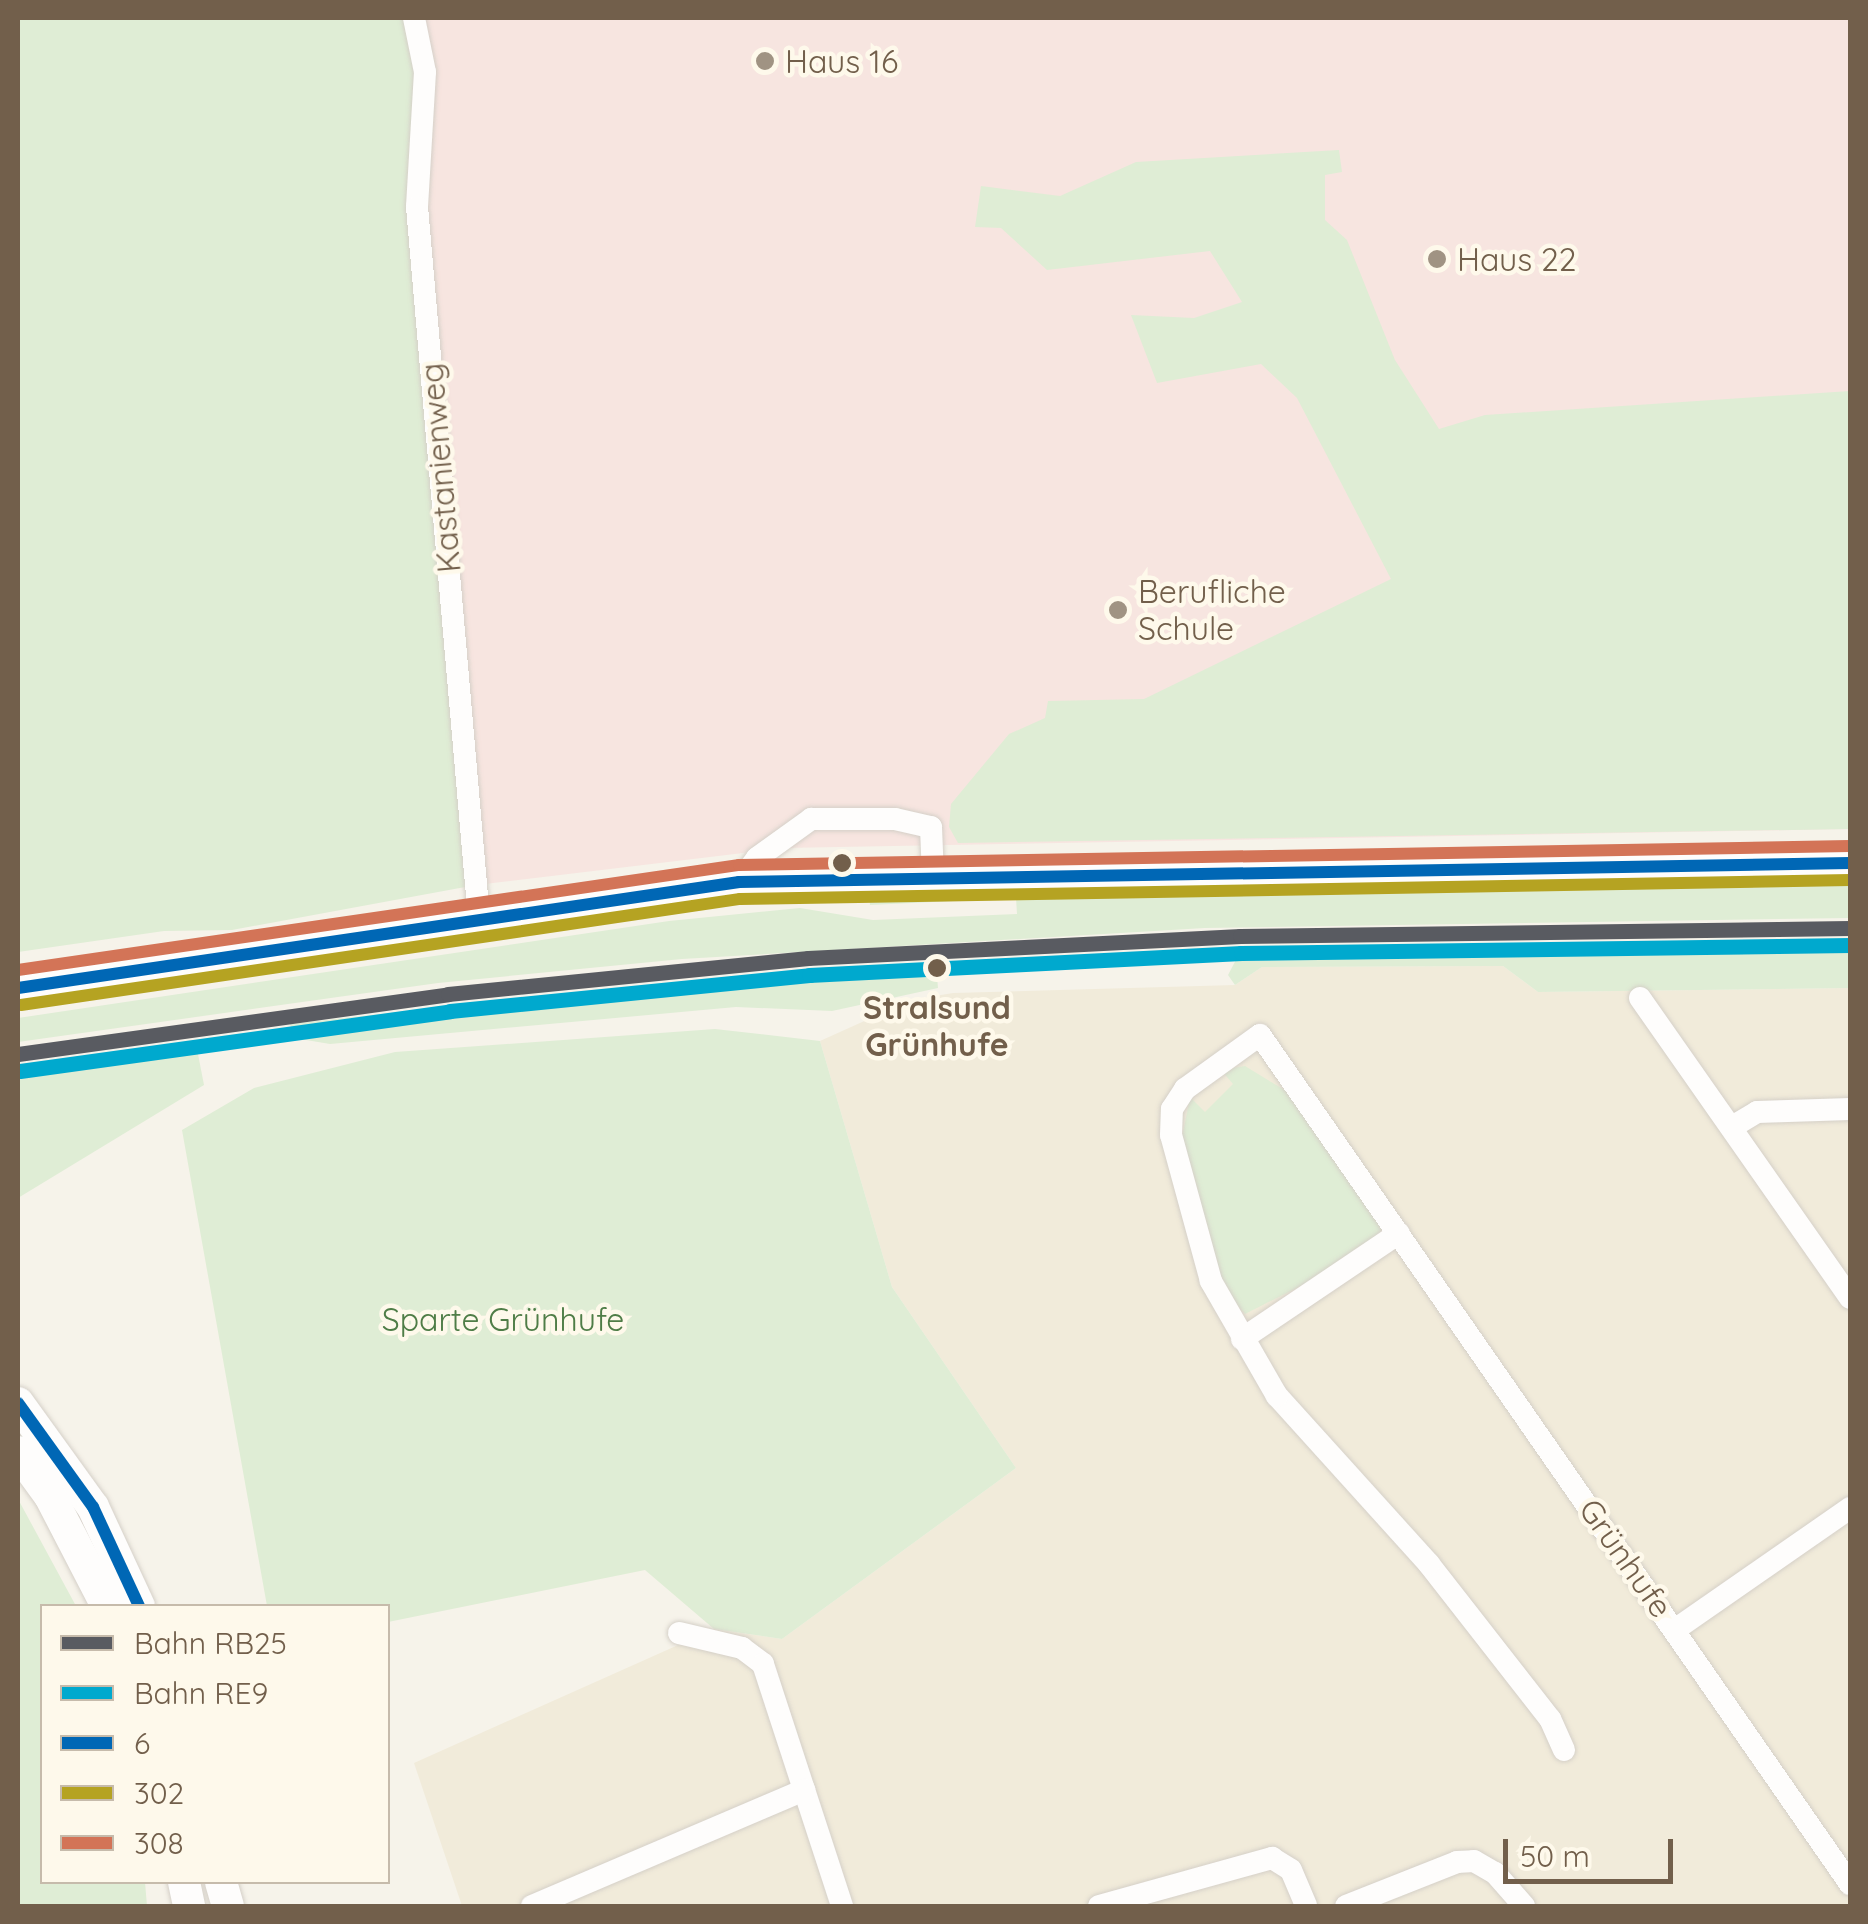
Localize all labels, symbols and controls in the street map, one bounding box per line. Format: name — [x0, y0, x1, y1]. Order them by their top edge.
place label: Haus 16 — [785, 42, 898, 80]
marker: Haus 16 — [754, 50, 776, 72]
place label: Haus 22 — [1457, 240, 1577, 278]
marker: Haus 22 — [1426, 248, 1448, 270]
street label: Kastanienweg — [412, 362, 468, 574]
place label: Berufliche Schule — [1138, 573, 1286, 648]
marker: Berufliche Schule — [1107, 599, 1129, 621]
unlabelled marker — [832, 853, 852, 873]
marker: Stralsund Grünhufe — [921, 952, 953, 984]
place label: Stralsund Grünhufe — [863, 989, 1011, 1064]
park label: Sparte Grünhufe — [382, 1300, 624, 1338]
street label: Grünhufe — [1571, 1491, 1681, 1625]
legend — [40, 1604, 390, 1884]
text: Bahn RB25 — [134, 1624, 287, 1662]
text: Bahn RE9 — [134, 1674, 268, 1712]
text: 6 — [134, 1724, 150, 1762]
text: 302 — [134, 1774, 184, 1812]
scale bar — [1508, 1819, 1678, 1881]
text: 308 — [134, 1824, 184, 1862]
text: 50 m — [1520, 1837, 1590, 1875]

